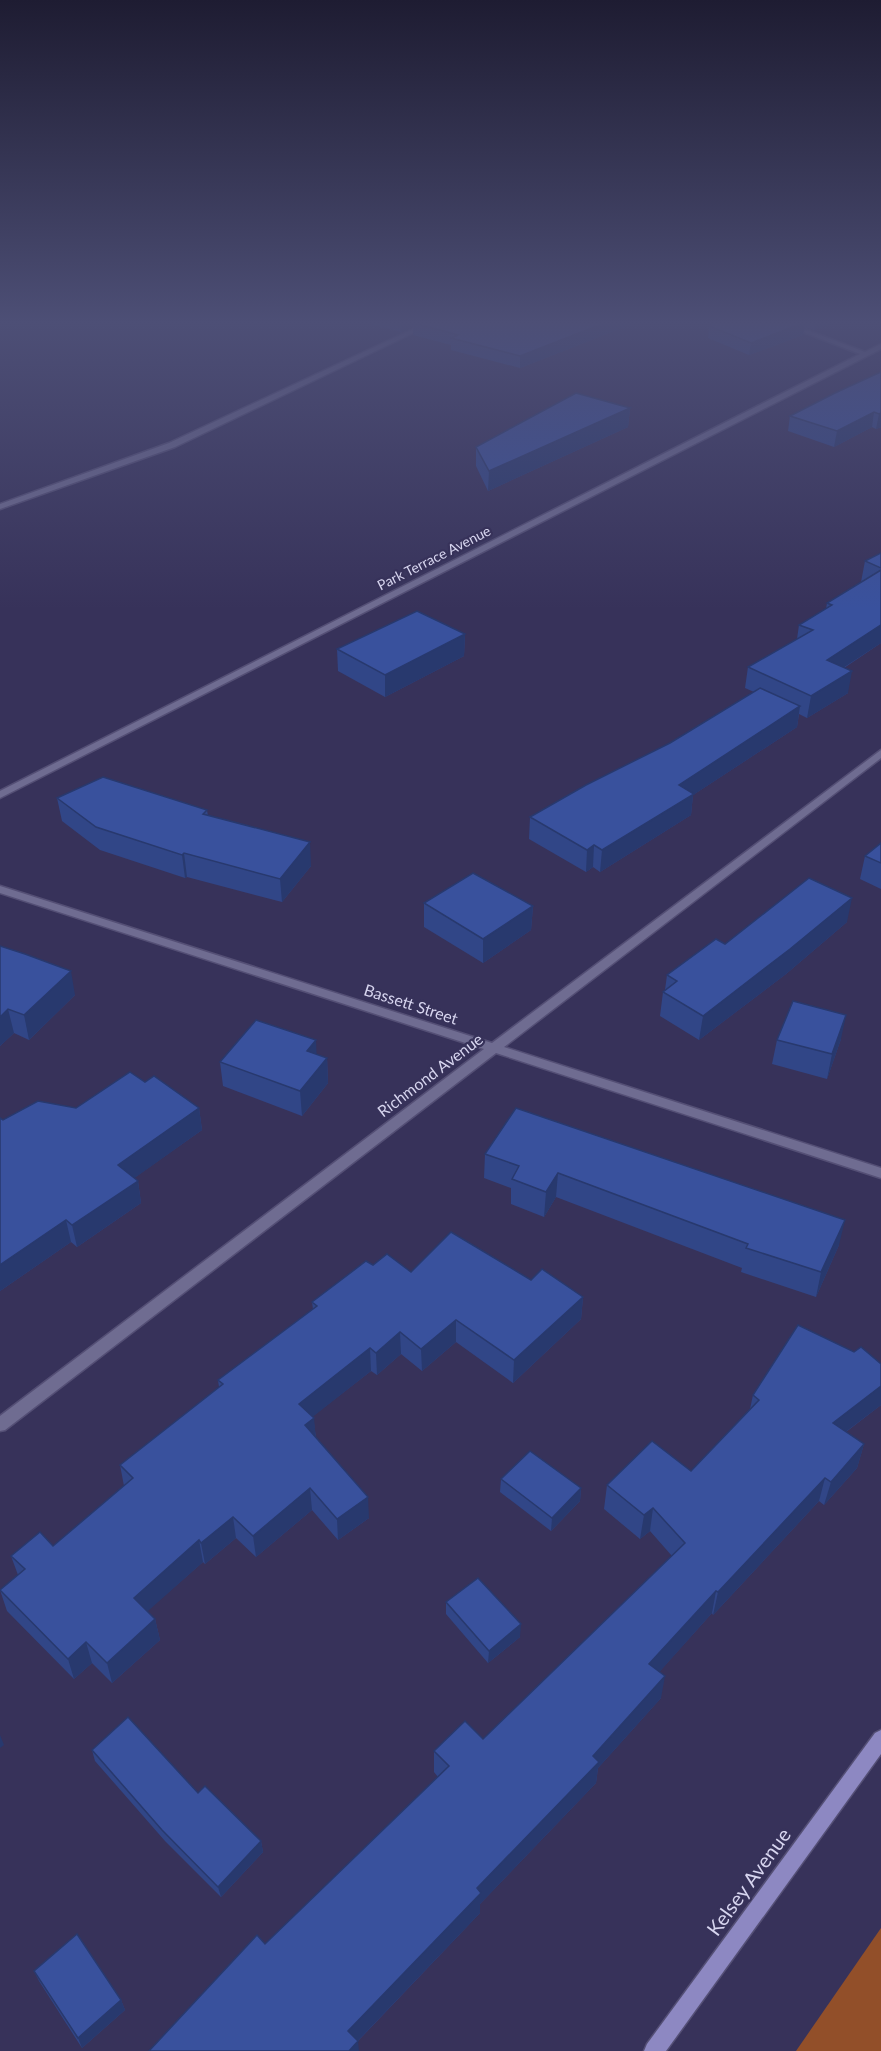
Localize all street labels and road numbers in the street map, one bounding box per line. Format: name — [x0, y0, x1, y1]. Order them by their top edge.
street label: Park Terrace Avenue — [374, 522, 493, 593]
street label: Bassett Street — [362, 979, 461, 1028]
street label: Richmond Avenue — [373, 1029, 486, 1120]
street label: Kelsey Avenue — [701, 1823, 795, 1940]

